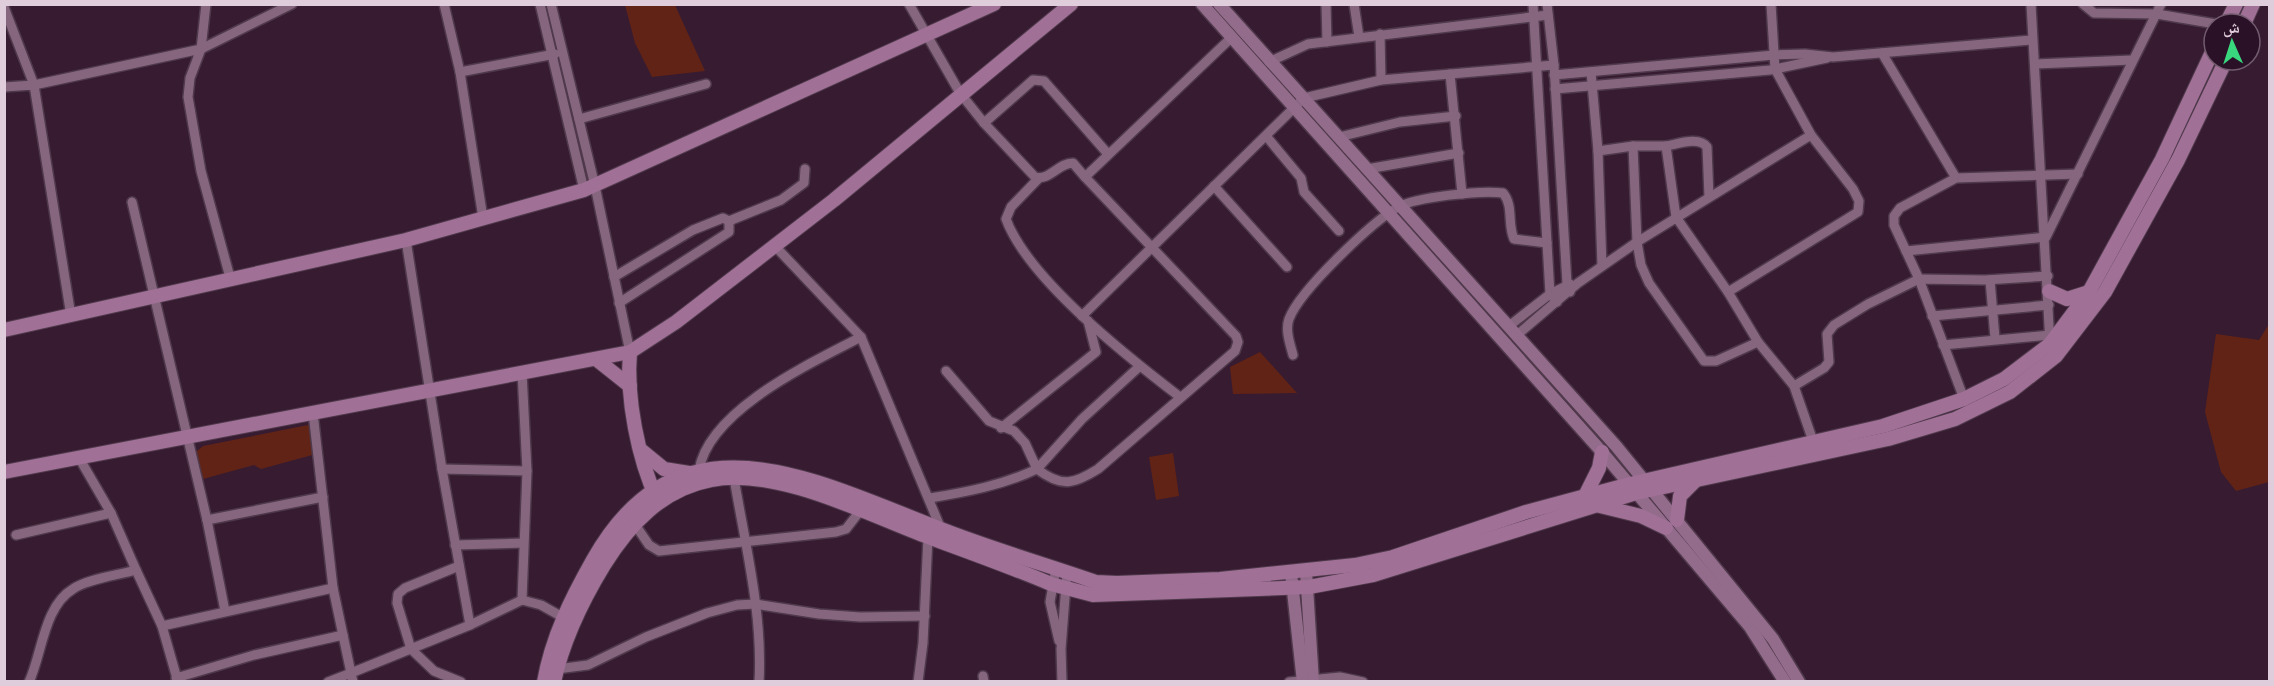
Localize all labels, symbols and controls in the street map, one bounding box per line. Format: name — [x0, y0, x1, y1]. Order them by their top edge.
north arrow — [2202, 12, 2262, 72]
text: ش — [2222, 18, 2240, 38]

